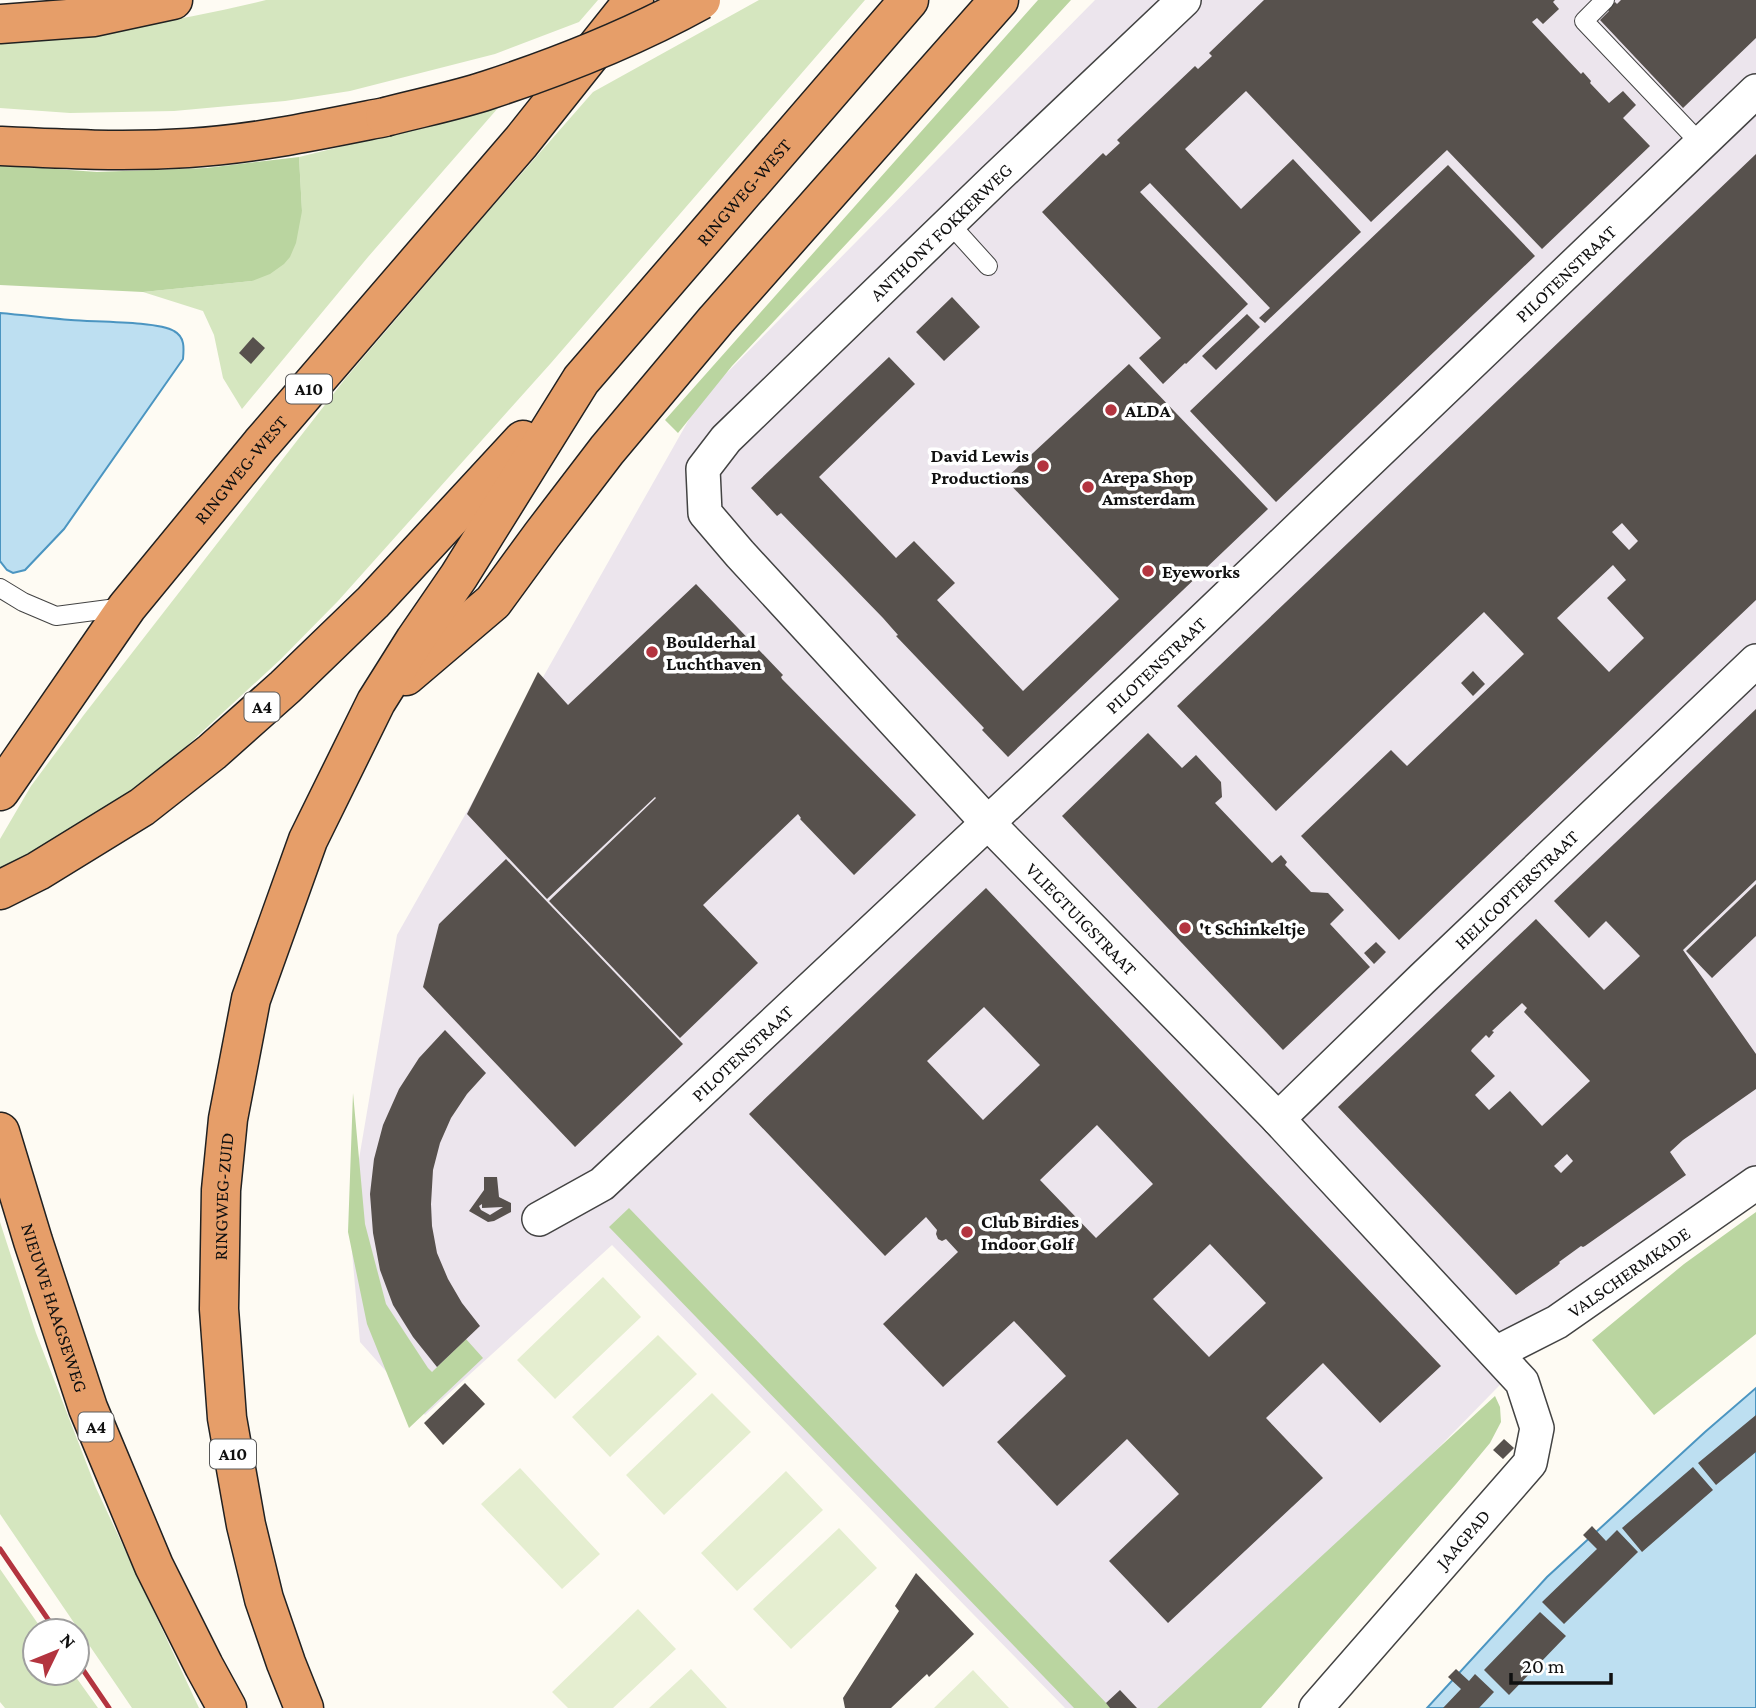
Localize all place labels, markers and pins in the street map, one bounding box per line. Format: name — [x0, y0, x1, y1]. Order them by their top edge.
place label: ALDA — [1124, 400, 1171, 421]
marker: ALDA — [1103, 402, 1119, 418]
place label: David Lewis Productions — [930, 445, 1029, 488]
marker: David Lewis Productions — [1035, 458, 1051, 474]
place label: Arepa Shop Amsterdam — [1101, 466, 1195, 509]
marker: Arepa Shop Amsterdam — [1080, 479, 1096, 495]
place label: Eyeworks — [1162, 561, 1240, 582]
marker: Eyeworks — [1140, 563, 1156, 579]
place label: Boulderhal Luchthaven — [666, 631, 762, 674]
marker: Boulderhal Luchthaven — [644, 644, 660, 660]
place label: 't Schinkeltje — [1199, 918, 1306, 940]
marker: 't Schinkeltje — [1177, 920, 1193, 936]
place label: Club Birdies Indoor Golf — [981, 1211, 1079, 1254]
marker: Club Birdies Indoor Golf — [959, 1224, 975, 1240]

